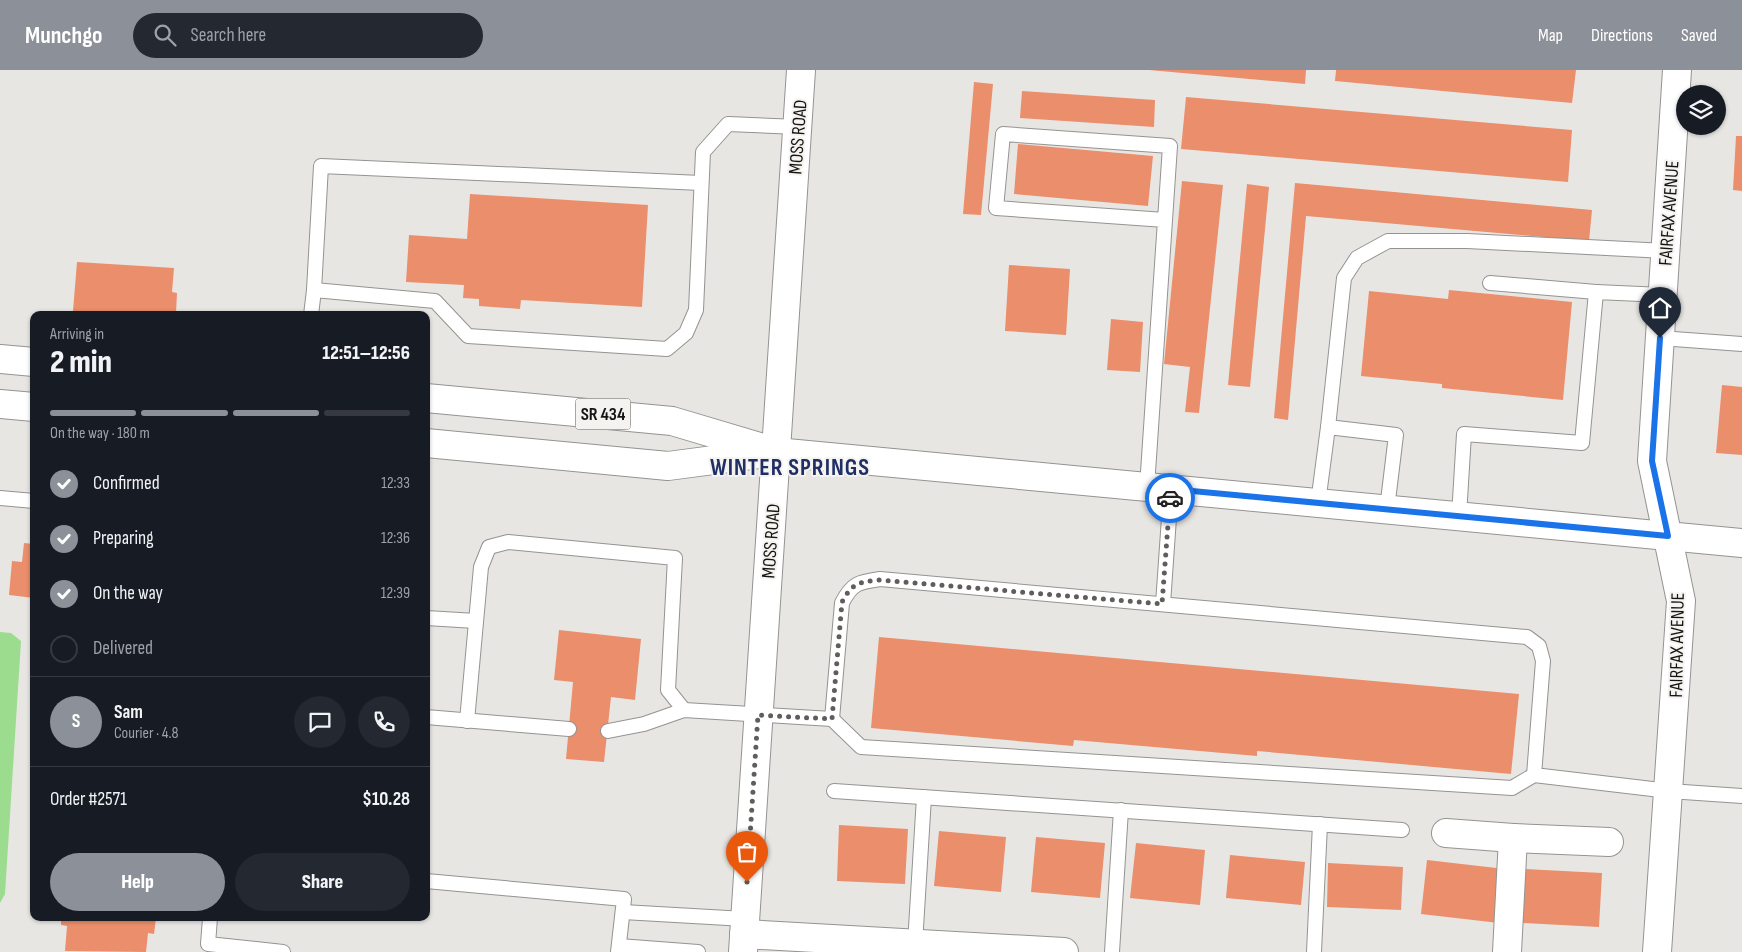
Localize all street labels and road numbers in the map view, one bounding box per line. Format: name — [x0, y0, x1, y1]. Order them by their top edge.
street label: MOSS ROAD — [784, 99, 813, 175]
street label: FAIRFAX AVENUE — [1654, 160, 1685, 266]
road number: SR 434 — [576, 398, 630, 429]
street label: MOSS ROAD — [757, 503, 786, 579]
street label: FAIRFAX AVENUE — [1665, 592, 1690, 698]

